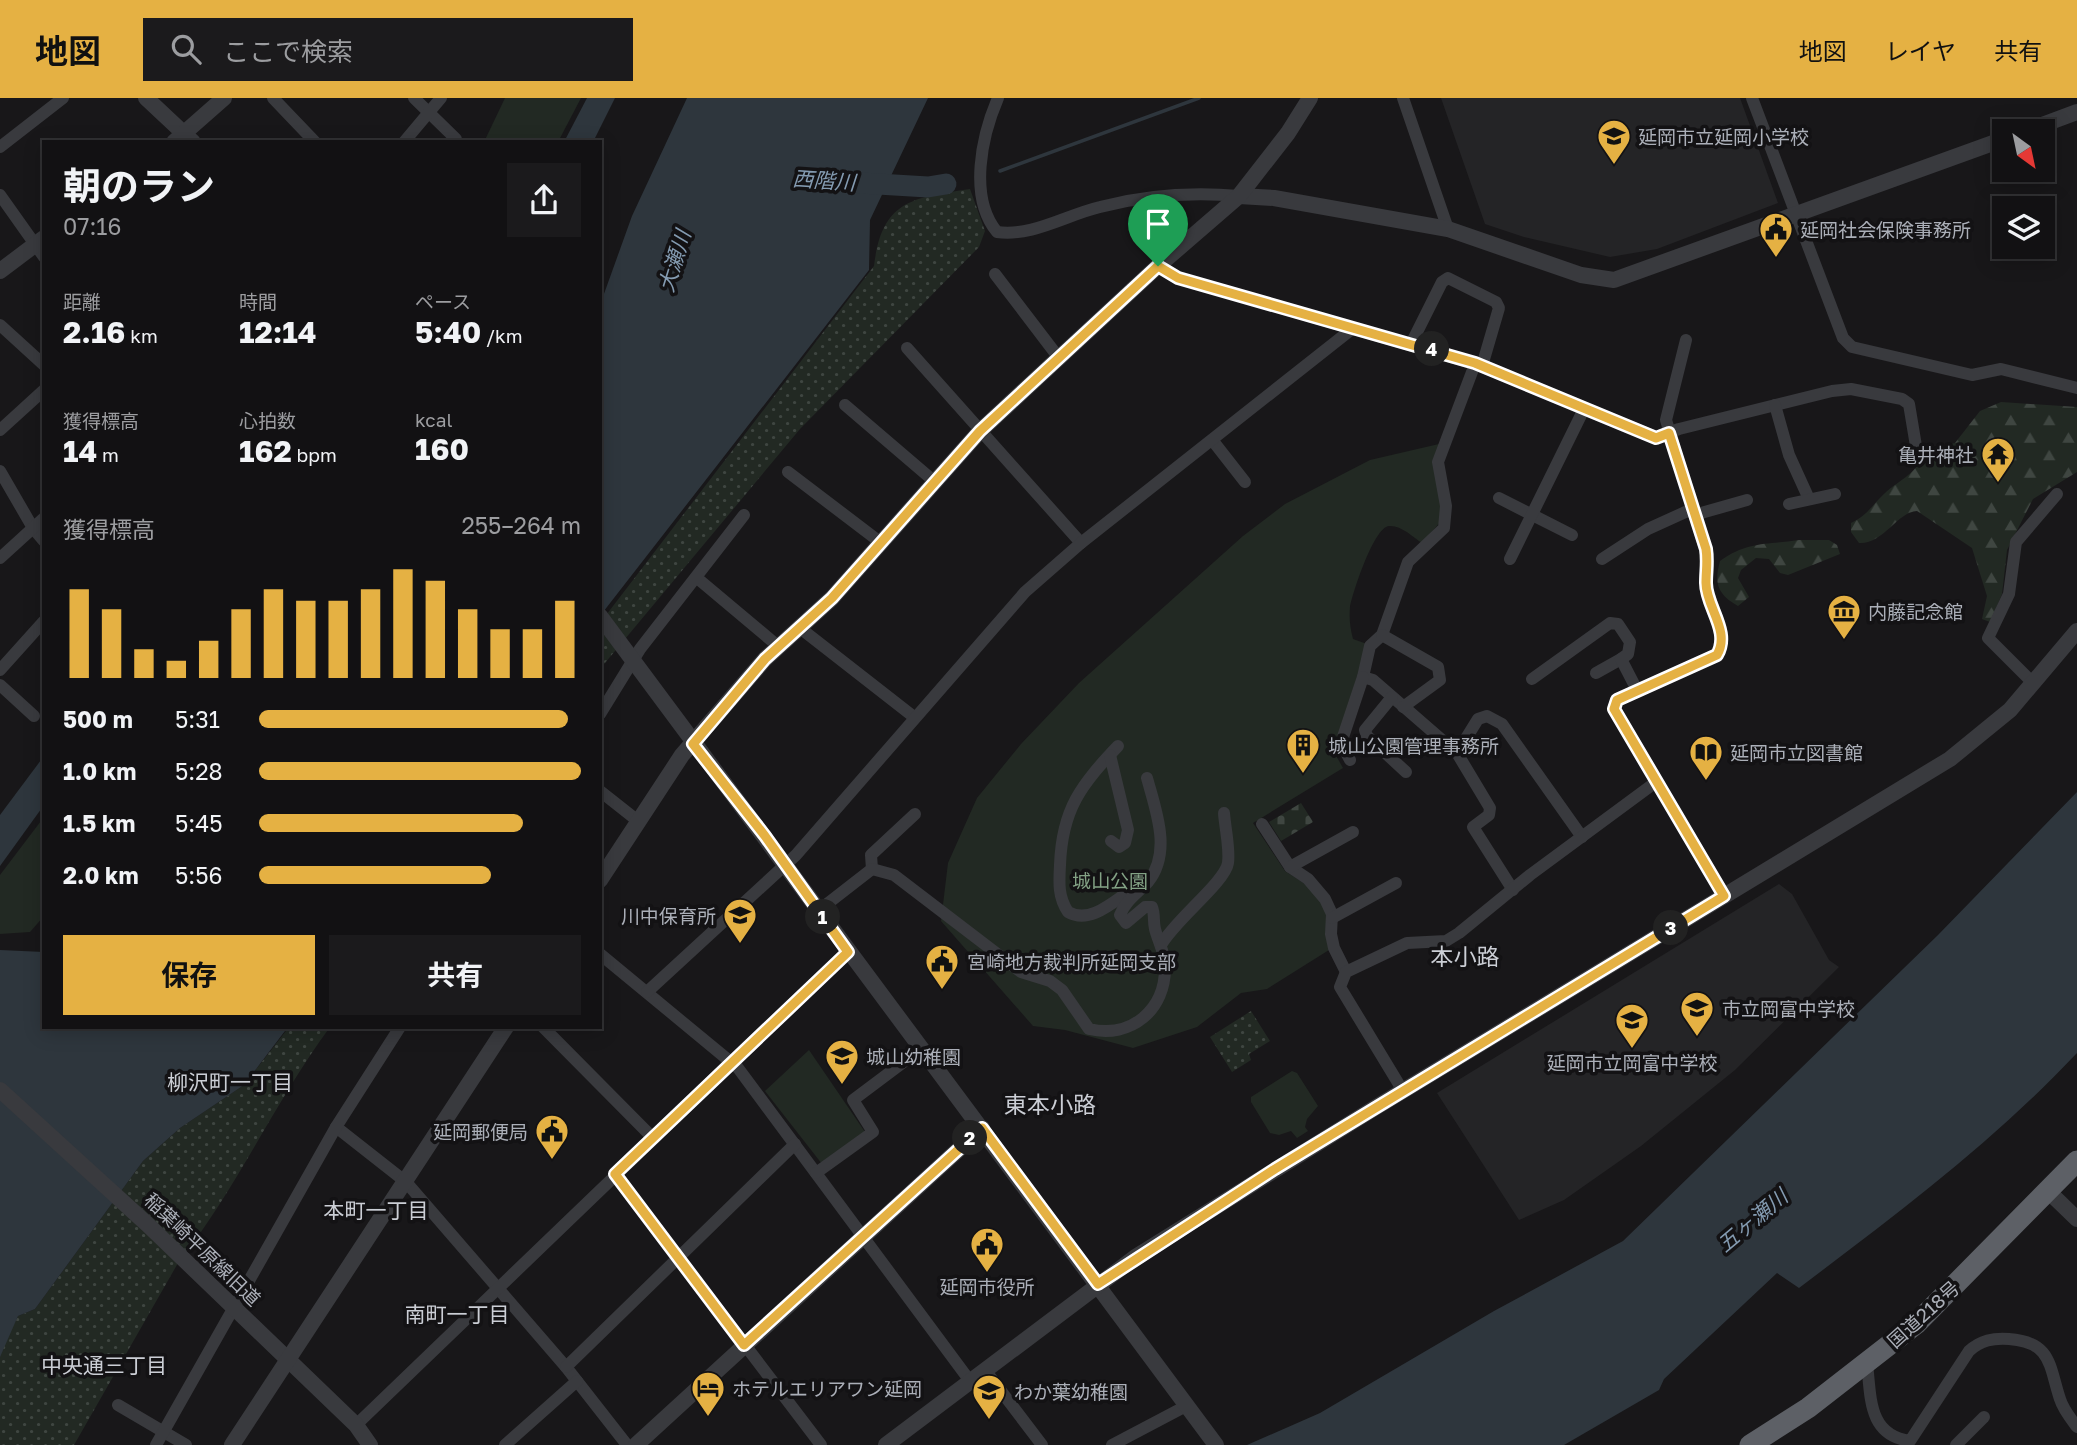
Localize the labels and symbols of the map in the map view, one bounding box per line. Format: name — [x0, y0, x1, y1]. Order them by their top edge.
school or university icon: 延岡市立延岡小学校 — [1595, 117, 1633, 166]
north arrow — [1992, 119, 2054, 182]
place label: 延岡市立延岡小学校 — [1638, 125, 1809, 148]
water label: 西階川 — [792, 165, 858, 195]
pin — [1128, 194, 1188, 266]
public building icon: 延岡社会保険事務所 — [1757, 210, 1795, 259]
place label: 延岡社会保険事務所 — [1800, 218, 1971, 241]
water label: 大瀬川 — [652, 225, 696, 295]
pin: 4 — [1414, 331, 1450, 366]
temple icon: 亀井神社 — [1979, 435, 2017, 484]
place label: 亀井神社 — [1898, 443, 1974, 466]
museum icon: 内藤記念館 — [1825, 592, 1863, 641]
place label: 内藤記念館 — [1868, 600, 1963, 623]
building icon: 城山公園管理事務所 — [1284, 726, 1322, 775]
library icon: 延岡市立図書館 — [1687, 733, 1725, 782]
place label: 城山公園管理事務所 — [1328, 734, 1499, 757]
place label: 延岡市立図書館 — [1730, 741, 1863, 764]
park label: 城山公園 — [1072, 869, 1148, 892]
school or university icon: 川中保育所 — [721, 896, 759, 945]
pin: 1 — [806, 900, 840, 934]
place label: 川中保育所 — [621, 904, 716, 927]
pin: 3 — [1654, 910, 1688, 946]
public building icon: 宮崎地方裁判所延岡支部 — [923, 942, 961, 991]
district label: 本小路 — [1431, 942, 1500, 970]
place label: 宮崎地方裁判所延岡支部 — [967, 950, 1176, 973]
school or university icon: 市立岡富中学校 — [1678, 989, 1716, 1038]
place label: 市立岡富中学校 — [1722, 997, 1855, 1020]
school or university icon: 延岡市立岡富中学校 — [1613, 1001, 1651, 1050]
school or university icon: 城山幼稚園 — [823, 1037, 861, 1086]
place label: 城山幼稚園 — [866, 1045, 961, 1068]
place label: 延岡市立岡富中学校 — [1546, 1051, 1718, 1074]
district label: 柳沢町一丁目 — [167, 1069, 293, 1095]
district label: 東本小路 — [1004, 1090, 1096, 1118]
public building icon: 延岡郵便局 — [533, 1112, 571, 1161]
place label: 延岡郵便局 — [433, 1120, 528, 1143]
pin: 2 — [953, 1121, 988, 1156]
water label: 五ヶ瀬川 — [1711, 1182, 1794, 1257]
street label: 稲葉崎平原線旧道 — [140, 1188, 266, 1310]
district label: 本町一丁目 — [324, 1197, 429, 1223]
public building icon: 延岡市役所 — [968, 1225, 1006, 1274]
place label: 延岡市役所 — [939, 1275, 1035, 1298]
street label: 国道218号 — [1882, 1276, 1964, 1352]
district label: 南町一丁目 — [405, 1301, 510, 1327]
district label: 中央通三丁目 — [41, 1352, 167, 1378]
hotel icon: ホテルエリアワン延岡 — [689, 1369, 727, 1418]
school or university icon: わか葉幼稚園 — [970, 1372, 1008, 1421]
place label: ホテルエリアワン延岡 — [732, 1377, 922, 1400]
place label: わか葉幼稚園 — [1014, 1380, 1128, 1403]

